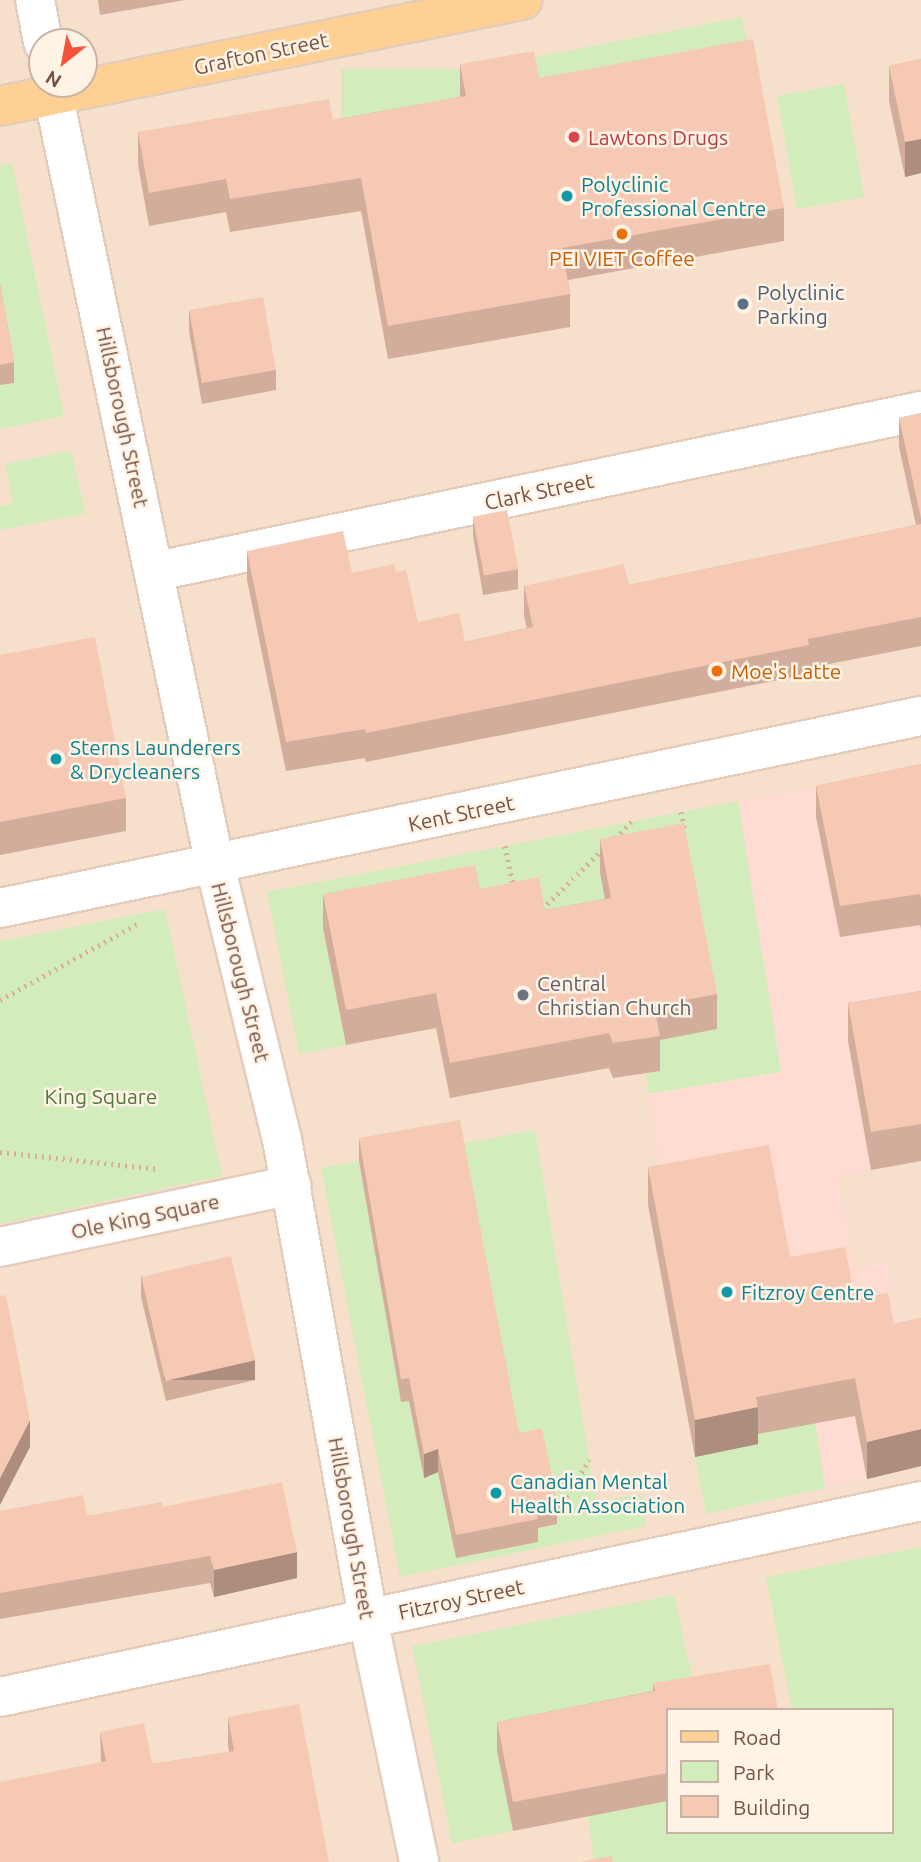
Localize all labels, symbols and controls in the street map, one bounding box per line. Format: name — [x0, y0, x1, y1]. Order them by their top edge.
street label: Grafton Street — [192, 26, 330, 80]
north arrow — [28, 28, 98, 98]
text: N — [41, 66, 65, 92]
place label: Lawtons Drugs — [588, 124, 728, 150]
marker: Lawtons Drugs — [566, 129, 582, 145]
place label: Polyclinic Professional Centre — [581, 171, 766, 221]
marker: Polyclinic Professional Centre — [559, 188, 575, 204]
marker: PEI VIET Coffee — [614, 226, 630, 242]
place label: PEI VIET Coffee — [549, 245, 695, 271]
place label: Polyclinic Parking — [757, 279, 844, 329]
marker: Polyclinic Parking — [735, 296, 751, 312]
street label: Hillsborough Street — [92, 324, 154, 510]
street label: Clark Street — [482, 467, 596, 515]
place label: Moe's Latte — [731, 658, 841, 684]
marker: Moe's Latte — [709, 663, 725, 679]
place label: Sterns Launderers & Drycleaners — [70, 734, 241, 784]
marker: Sterns Launderers & Drycleaners — [48, 751, 64, 767]
street label: Kent Street — [406, 789, 516, 837]
street label: Hillsborough Street — [206, 880, 276, 1064]
place label: Central Christian Church — [537, 970, 692, 1020]
marker: Central Christian Church — [515, 987, 531, 1003]
park label: King Square — [45, 1083, 157, 1109]
street label: Ole King Square — [69, 1188, 221, 1244]
place label: Fitzroy Centre — [741, 1279, 874, 1305]
marker: Fitzroy Centre — [719, 1284, 735, 1300]
street label: Hillsborough Street — [324, 1435, 380, 1621]
place label: Canadian Mental Health Association — [510, 1468, 685, 1518]
marker: Canadian Mental Health Association — [488, 1485, 504, 1501]
street label: Fitzroy Street — [396, 1573, 526, 1625]
legend — [666, 1708, 893, 1834]
text: Road — [733, 1725, 781, 1749]
text: Park — [733, 1760, 775, 1784]
text: Building — [733, 1795, 810, 1819]

